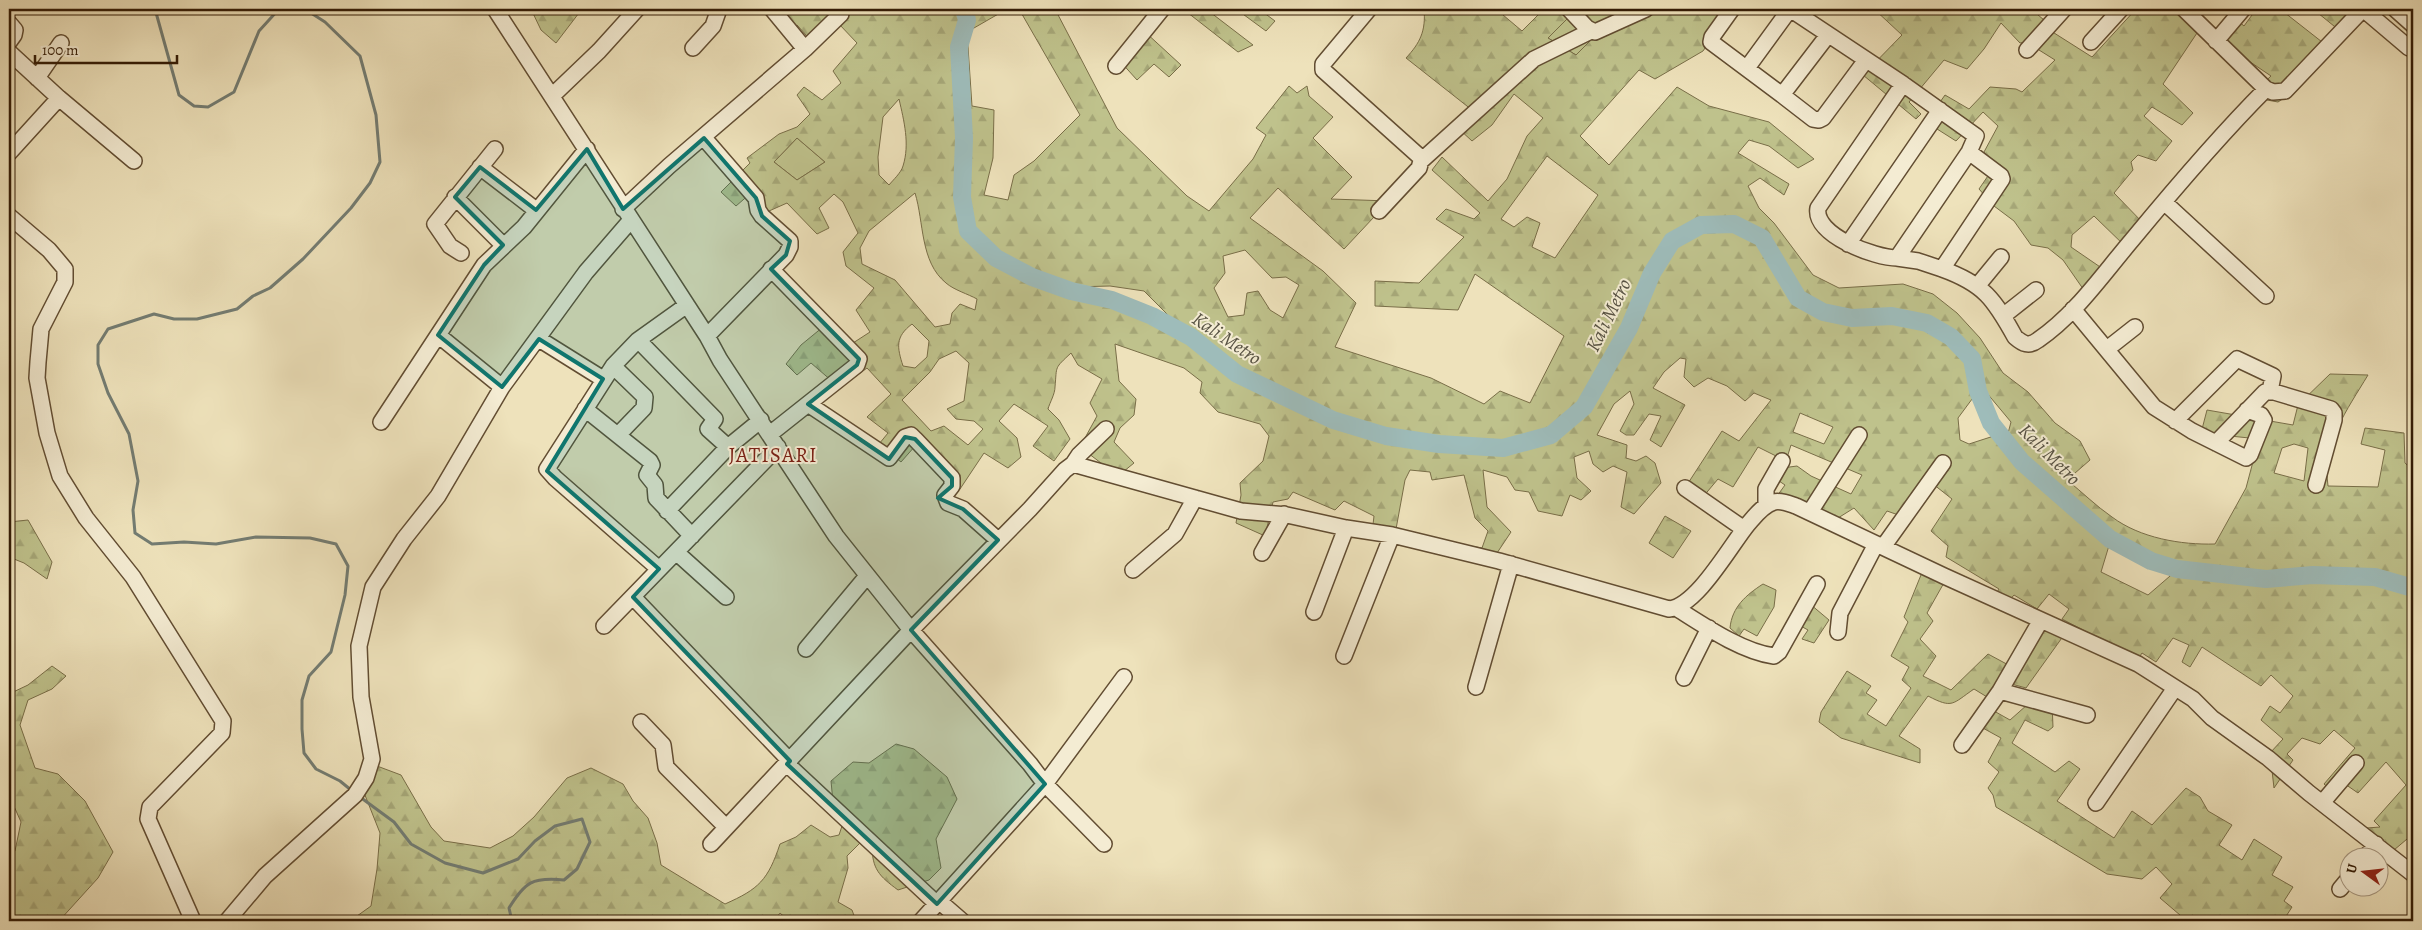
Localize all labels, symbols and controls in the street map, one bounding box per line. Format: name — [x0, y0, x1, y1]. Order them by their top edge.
scale bar — [35, 32, 178, 64]
text: 100 m — [42, 40, 79, 60]
water label: Kali Metro — [1579, 274, 1638, 356]
water label: Kali Metro — [1187, 305, 1267, 371]
water label: Kali Metro — [2013, 417, 2087, 491]
district label: JATISARI — [728, 441, 818, 469]
north arrow — [2340, 848, 2390, 898]
text: U — [2342, 862, 2362, 876]

